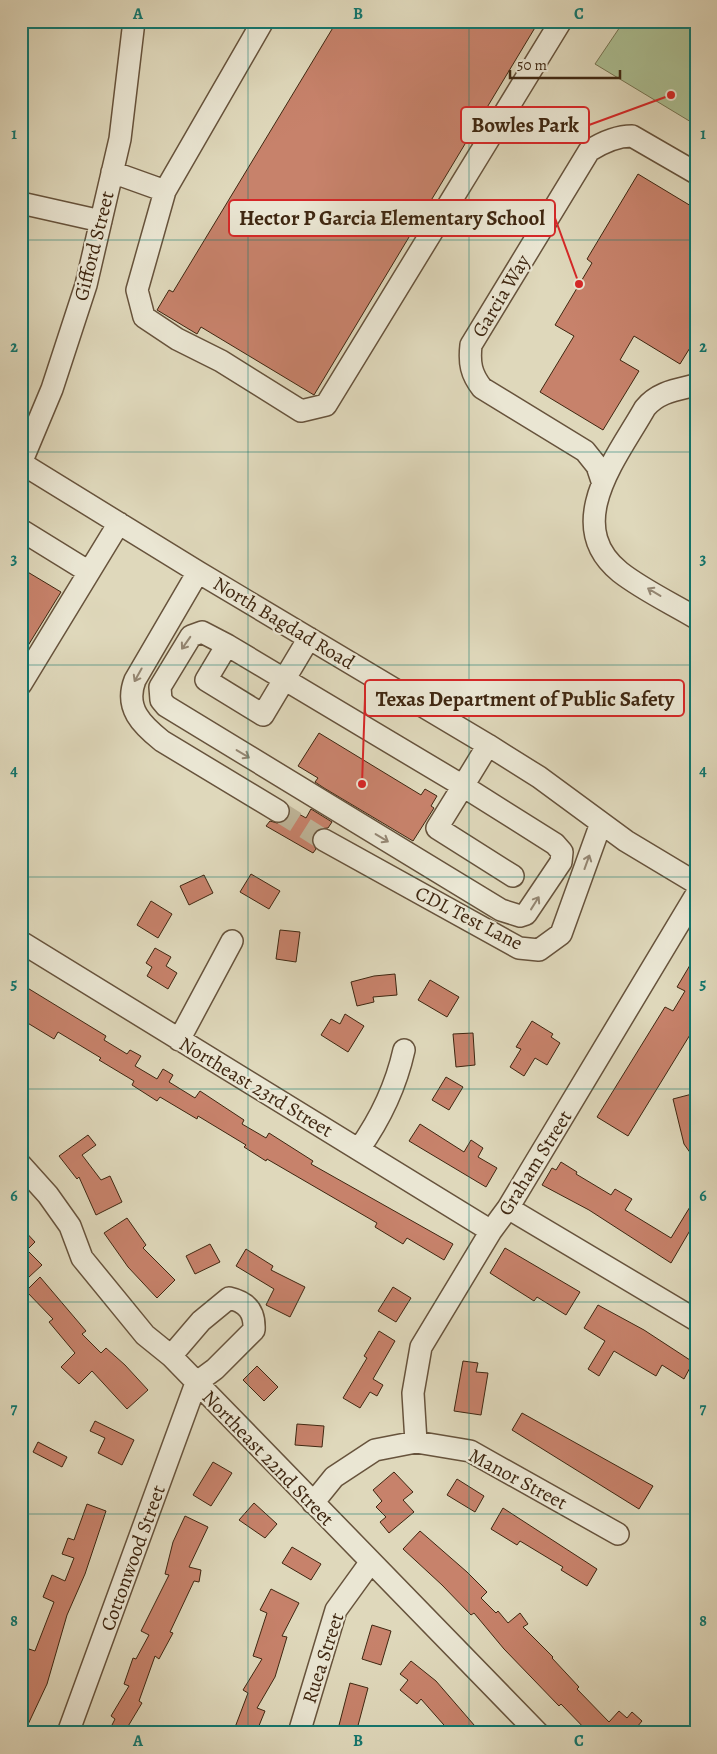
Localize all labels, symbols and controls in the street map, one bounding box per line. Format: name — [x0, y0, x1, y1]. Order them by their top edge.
text: A — [132, 3, 144, 25]
text: B — [353, 3, 363, 25]
text: C — [574, 3, 584, 25]
scale bar — [510, 48, 620, 80]
text: 50 m — [517, 55, 547, 75]
callout: Bowles Park — [461, 107, 589, 143]
text: Bowles Park — [471, 111, 579, 139]
text: 1 — [11, 123, 17, 145]
text: 1 — [700, 123, 706, 145]
street label: Gifford Street — [67, 188, 121, 304]
callout: Hector P Garcia Elementary School — [229, 200, 555, 236]
text: Hector P Garcia Elementary School — [239, 204, 545, 232]
street label: Garcia Way — [466, 249, 537, 342]
text: 2 — [10, 336, 18, 358]
text: 2 — [699, 336, 707, 358]
text: 3 — [11, 548, 18, 570]
text: 3 — [700, 548, 707, 570]
street label: North Bagdad Road — [208, 570, 360, 676]
one-way arrow — [648, 587, 662, 597]
one-way arrow — [181, 636, 191, 650]
one-way arrow — [133, 667, 143, 681]
callout: Texas Department of Public Safety — [365, 680, 684, 716]
text: Texas Department of Public Safety — [376, 685, 676, 713]
one-way arrow — [235, 750, 249, 760]
text: 4 — [10, 760, 18, 782]
text: 4 — [699, 760, 707, 782]
one-way arrow — [374, 833, 388, 843]
one-way arrow — [583, 855, 592, 871]
street label: CDL Test Lane — [411, 879, 527, 957]
one-way arrow — [529, 896, 540, 910]
text: 5 — [11, 973, 18, 995]
text: 5 — [700, 973, 707, 995]
street label: Northeast 23rd Street — [174, 1030, 338, 1144]
street label: Graham Street — [492, 1105, 578, 1221]
text: 6 — [10, 1185, 18, 1207]
text: 6 — [699, 1185, 707, 1207]
street label: Northeast 22nd Street — [196, 1384, 340, 1532]
text: 7 — [11, 1398, 18, 1420]
text: 7 — [700, 1398, 707, 1420]
street label: Manor Street — [464, 1442, 572, 1516]
street label: Cottonwood Street — [94, 1481, 172, 1635]
street label: Ruea Street — [296, 1609, 350, 1707]
text: 8 — [10, 1610, 18, 1632]
text: 8 — [699, 1610, 707, 1632]
text: A — [132, 1730, 144, 1752]
text: B — [353, 1730, 363, 1752]
text: C — [574, 1730, 584, 1752]

